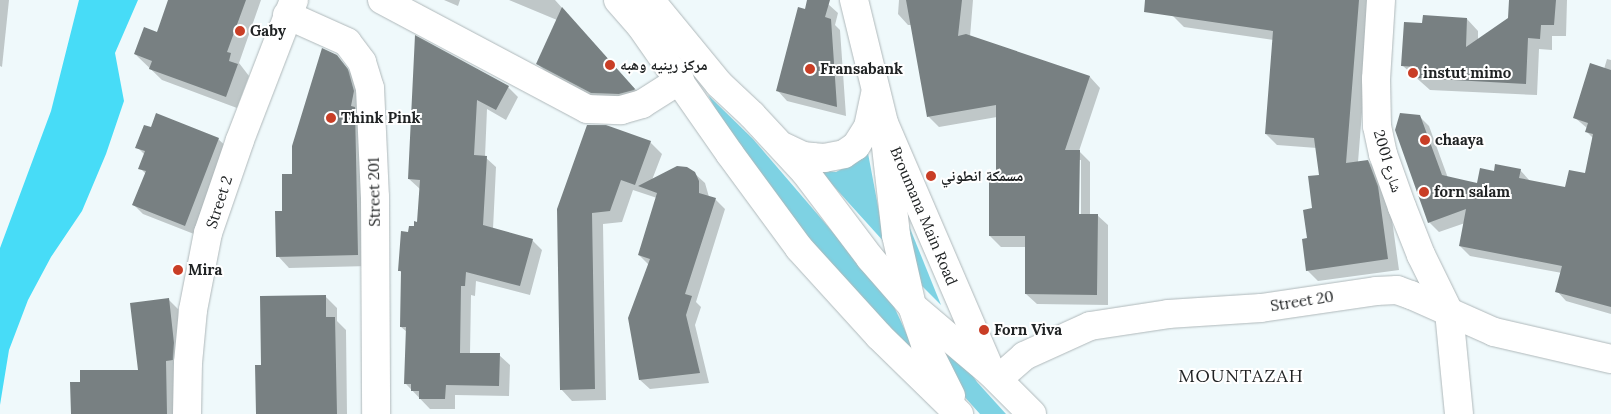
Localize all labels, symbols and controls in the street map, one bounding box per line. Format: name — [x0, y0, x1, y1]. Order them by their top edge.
place label: Gaby — [250, 22, 286, 40]
marker: Gaby — [234, 25, 246, 37]
place label: مركز رينيه وهبه — [620, 56, 708, 74]
marker: مركز رينيه وهبه — [604, 59, 616, 71]
place label: Fransabank — [820, 60, 903, 78]
marker: Fransabank — [804, 63, 816, 75]
place label: instut mimo — [1423, 64, 1511, 82]
marker: instut mimo — [1407, 67, 1419, 79]
place label: Think Pink — [341, 109, 420, 127]
marker: Think Pink — [325, 112, 337, 124]
street label: شارع 2001 — [1370, 127, 1406, 195]
place label: chaaya — [1435, 131, 1484, 149]
marker: chaaya — [1419, 134, 1431, 146]
street label: Broumana Main Road — [887, 144, 961, 288]
street label: Street 201 — [364, 157, 384, 227]
place label: مسمكة انطوني — [941, 167, 1023, 185]
marker: مسمكة انطوني — [925, 170, 937, 182]
street label: Street 2 — [202, 173, 236, 231]
place label: forn salam — [1434, 183, 1510, 201]
marker: forn salam — [1418, 186, 1430, 198]
place label: Mira — [188, 261, 222, 279]
marker: Mira — [172, 264, 184, 276]
street label: Street 20 — [1269, 287, 1335, 315]
place label: Forn Viva — [994, 321, 1062, 339]
marker: Forn Viva — [978, 324, 990, 336]
district label: MOUNTAZAH — [1177, 365, 1305, 387]

